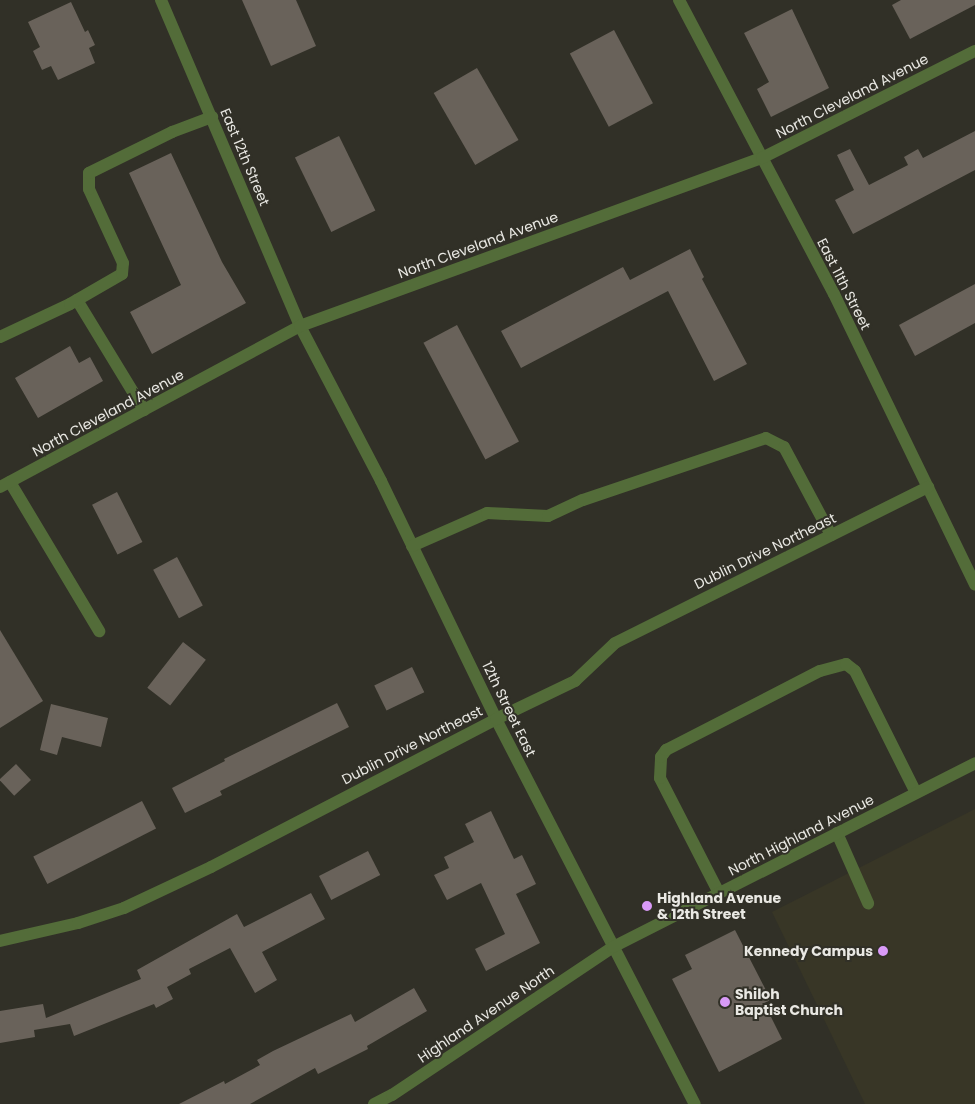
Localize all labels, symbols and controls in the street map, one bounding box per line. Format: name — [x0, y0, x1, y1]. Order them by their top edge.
street label: North Cleveland Avenue — [773, 50, 931, 142]
street label: East 12th Street — [217, 106, 273, 208]
street label: North Cleveland Avenue — [396, 208, 560, 282]
street label: East 11th Street — [814, 235, 874, 333]
street label: North Cleveland Avenue — [29, 366, 187, 460]
street label: Dublin Drive Northeast — [691, 509, 839, 593]
street label: 12th Street East — [479, 659, 539, 759]
street label: Dublin Drive Northeast — [339, 702, 485, 788]
street label: North Highland Avenue — [725, 791, 877, 879]
place label: Highland Avenue & 12th Street — [657, 890, 781, 922]
marker: Highland Avenue & 12th Street — [641, 900, 653, 912]
place label: Kennedy Campus — [744, 943, 873, 959]
marker: Kennedy Campus — [877, 945, 889, 957]
street label: Highland Avenue North — [415, 962, 557, 1066]
place label: Shiloh Baptist Church — [735, 986, 843, 1019]
marker: Shiloh Baptist Church — [719, 996, 731, 1008]

